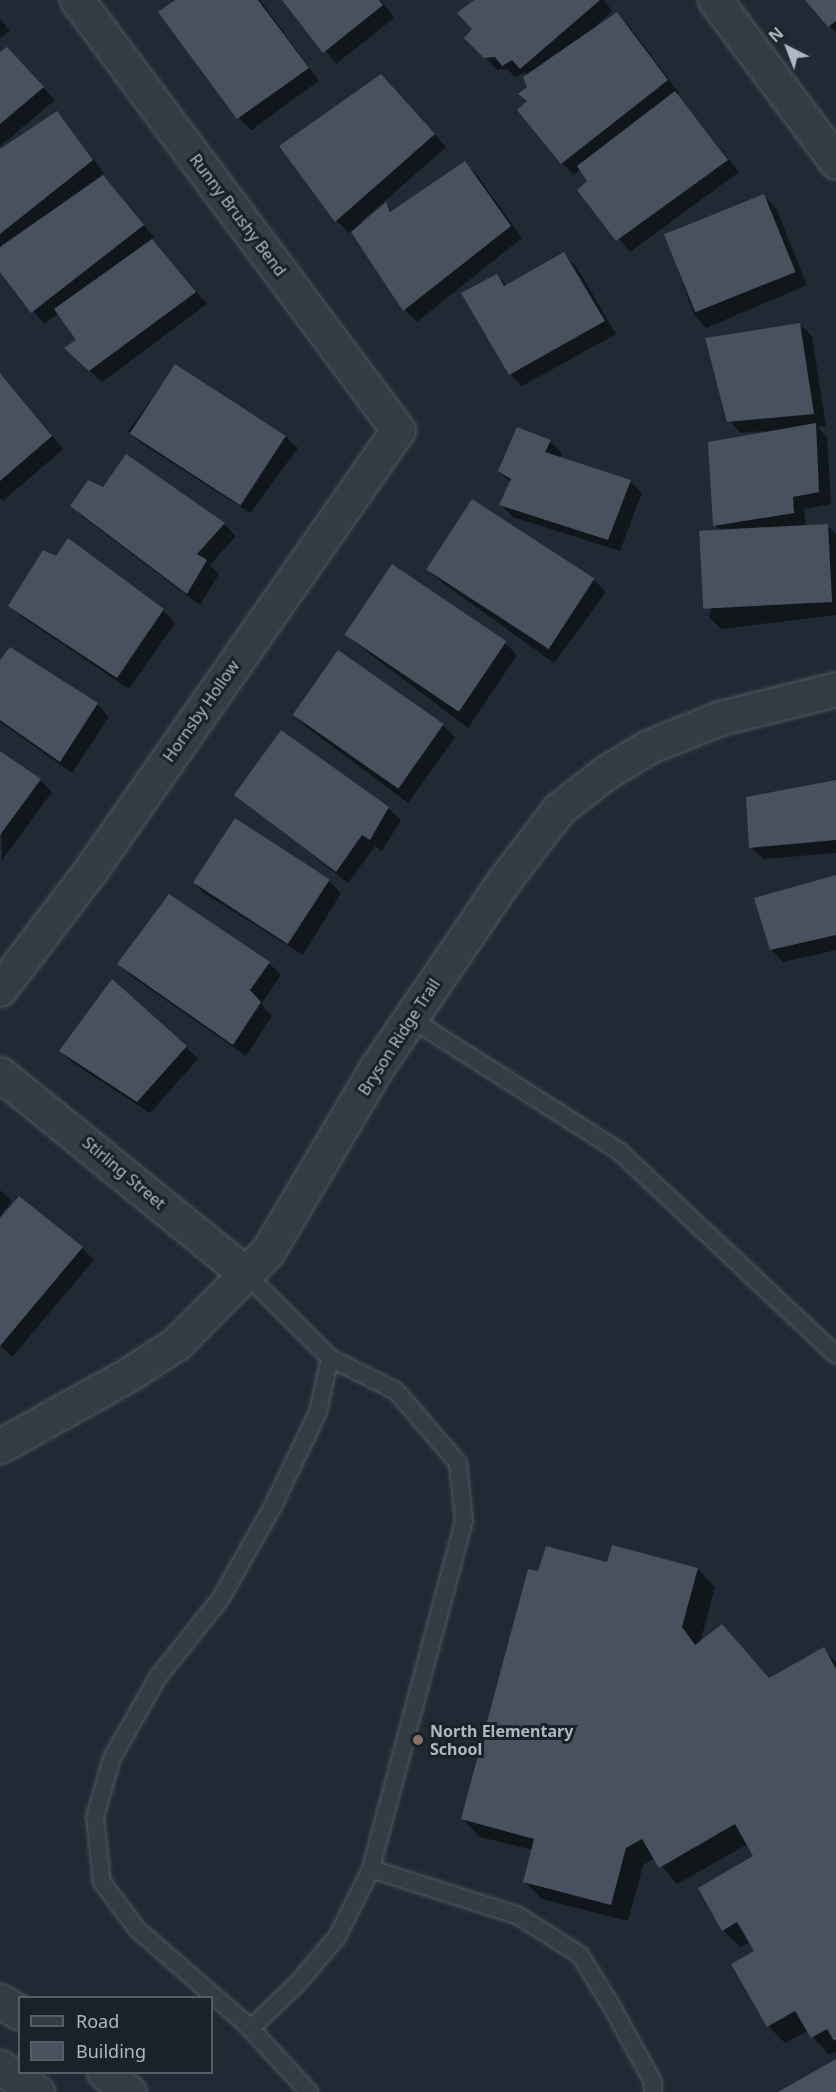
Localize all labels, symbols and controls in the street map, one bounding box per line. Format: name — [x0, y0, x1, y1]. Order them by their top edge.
north arrow — [758, 18, 818, 78]
text: N — [764, 22, 788, 47]
street label: Runny Brushy Bend — [186, 150, 290, 280]
street label: Hornsby Hollow — [159, 657, 243, 765]
street label: Bryson Ridge Trail — [354, 975, 444, 1099]
street label: Stirling Street — [79, 1133, 169, 1213]
place label: North Elementary School — [430, 1721, 573, 1759]
marker: North Elementary School — [411, 1733, 425, 1747]
legend — [18, 1996, 213, 2074]
text: Road — [76, 2009, 119, 2033]
text: Building — [76, 2039, 146, 2063]

